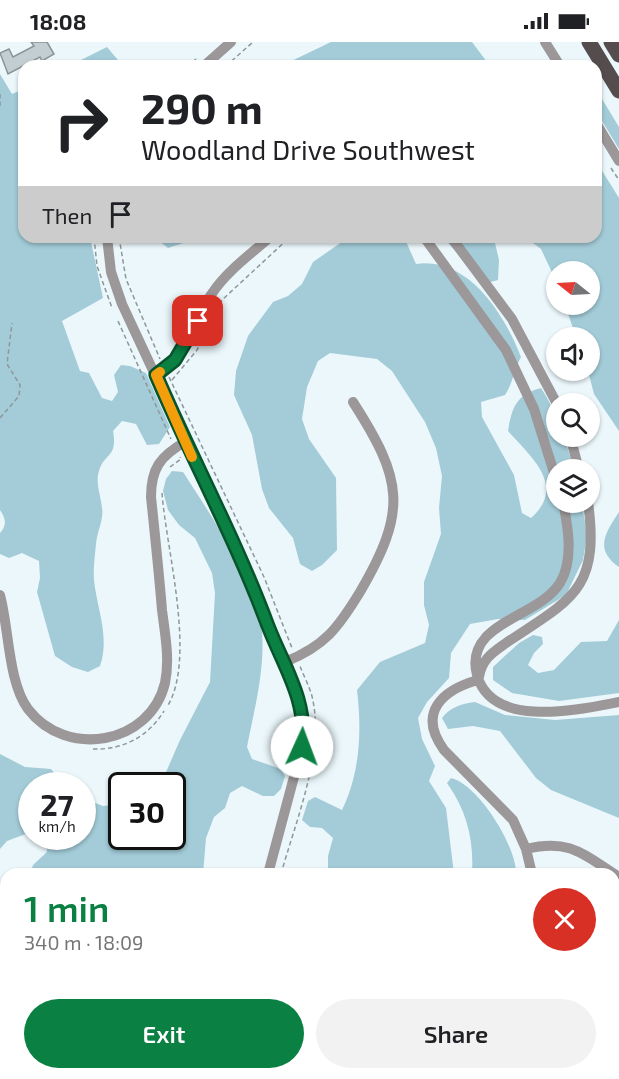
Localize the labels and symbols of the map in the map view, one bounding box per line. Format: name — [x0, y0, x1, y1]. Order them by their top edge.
north arrow — [546, 261, 600, 315]
pin — [172, 295, 223, 346]
position arrow — [270, 715, 334, 779]
speed limit sign: 30 — [108, 772, 186, 850]

